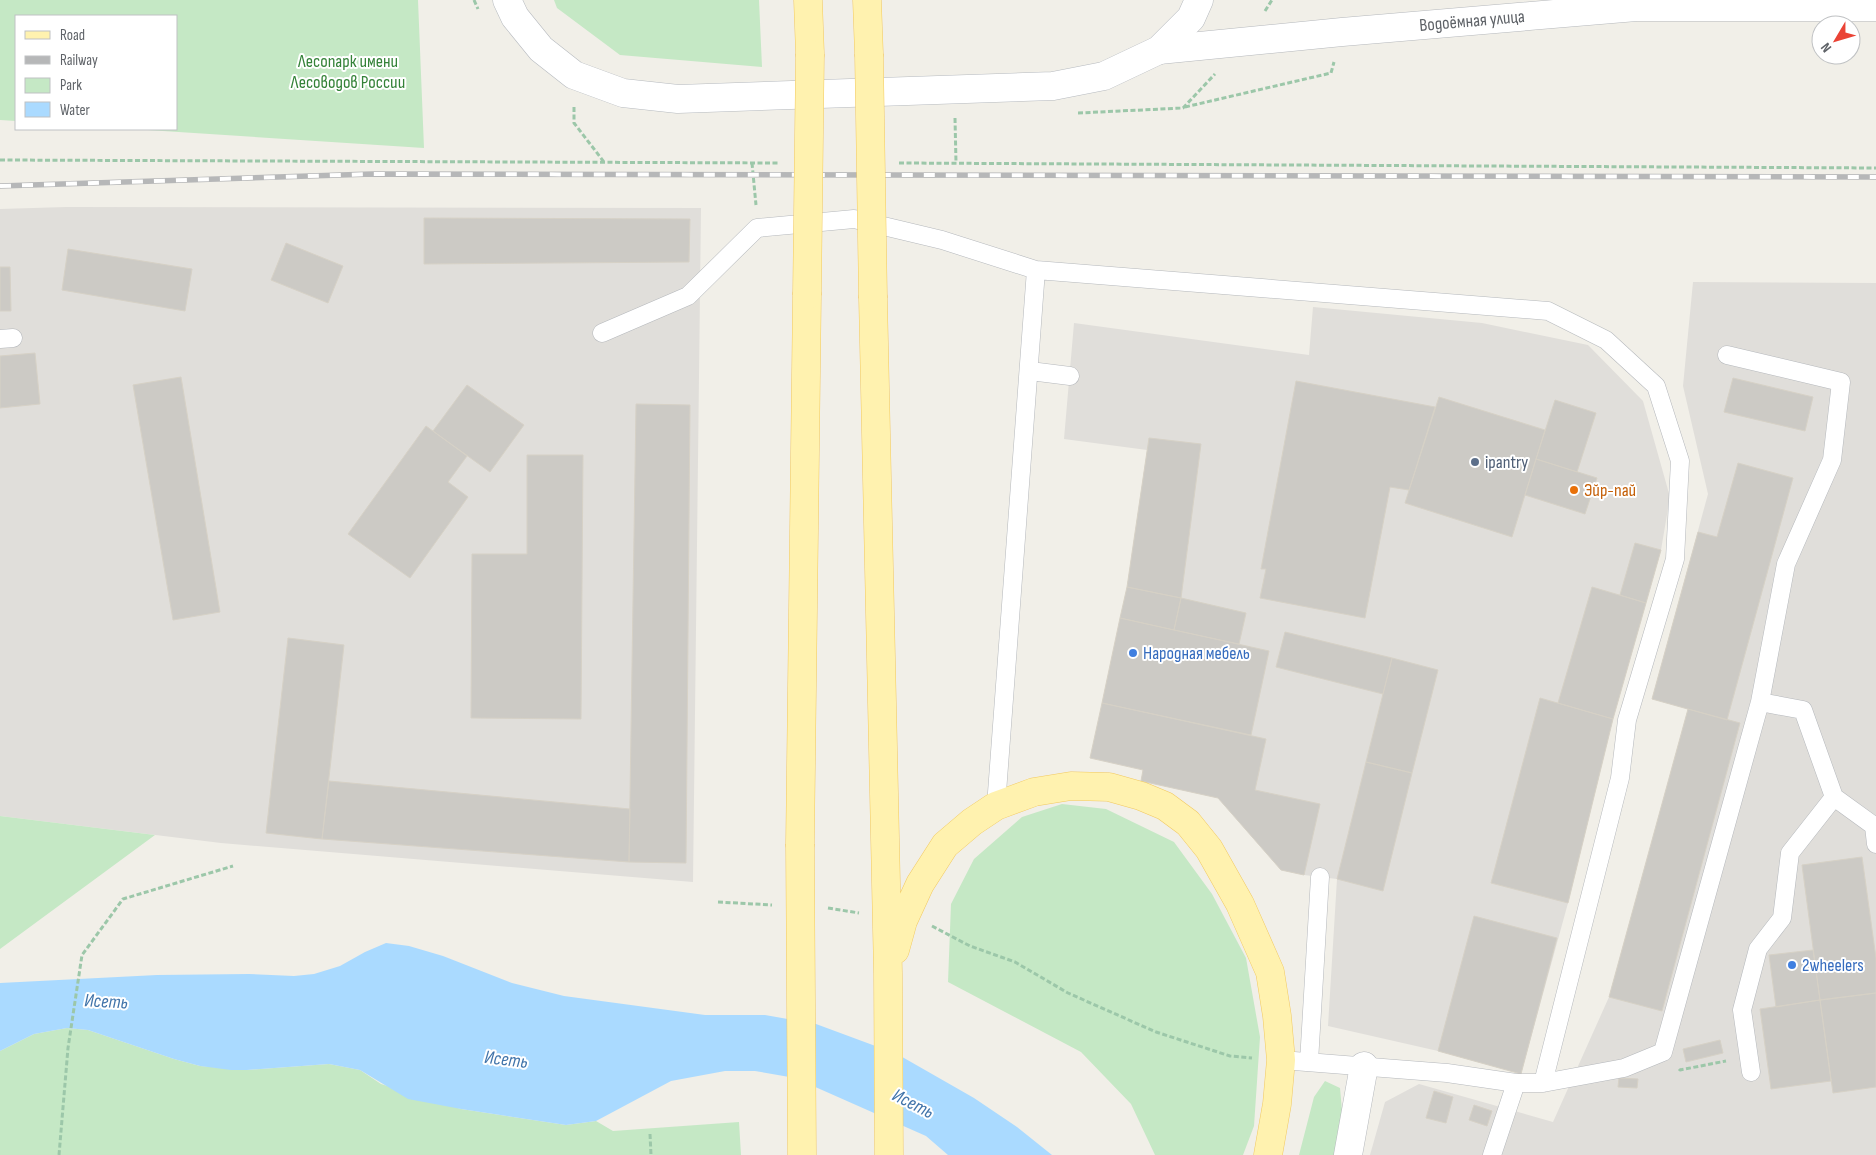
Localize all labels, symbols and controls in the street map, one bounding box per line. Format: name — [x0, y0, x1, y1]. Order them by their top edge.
street label: Водоёмная улица — [1418, 6, 1526, 36]
legend — [15, 15, 178, 130]
north arrow — [1811, 15, 1861, 65]
text: Road — [60, 26, 85, 45]
text: N — [1817, 40, 1835, 56]
text: Railway — [60, 51, 98, 70]
park label: Лесопарк имени Лесоводов России — [290, 51, 405, 93]
text: Park — [60, 76, 82, 95]
text: Water — [60, 101, 91, 120]
place label: ipantry — [1485, 452, 1528, 473]
marker: ipantry — [1469, 456, 1481, 468]
place label: Эйр-пай — [1584, 480, 1636, 501]
marker: Эйр-пай — [1568, 484, 1580, 496]
place label: Народная мебель — [1143, 643, 1250, 664]
marker: Народная мебель — [1127, 647, 1139, 659]
place label: 2wheelers — [1802, 955, 1864, 976]
marker: 2wheelers — [1786, 959, 1798, 971]
water label: Исеть — [84, 989, 128, 1015]
water label: Исеть — [483, 1046, 529, 1074]
water label: Исеть — [888, 1084, 938, 1124]

